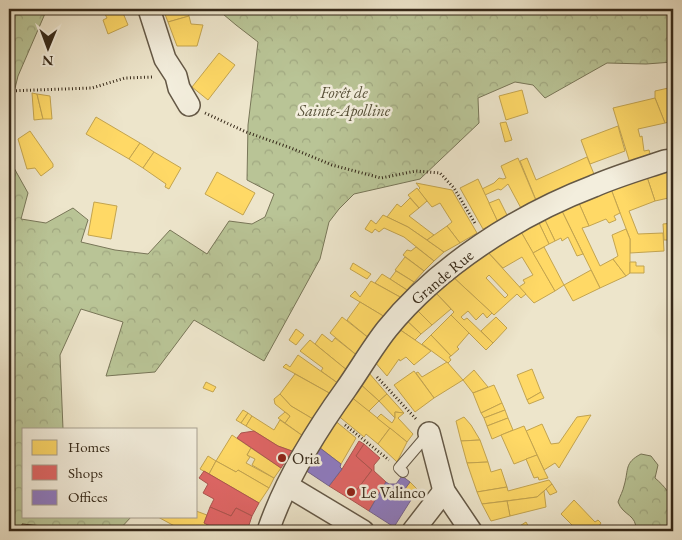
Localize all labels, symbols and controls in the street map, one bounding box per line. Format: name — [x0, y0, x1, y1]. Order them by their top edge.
north arrow — [22, 22, 72, 72]
text: N — [41, 52, 54, 70]
park label: Forêt de Sainte-Apolline — [297, 82, 391, 121]
street label: Grande Rue — [406, 245, 478, 309]
legend — [22, 428, 198, 518]
text: Homes — [68, 437, 110, 456]
place label: Oria — [292, 448, 320, 469]
marker: Oria — [276, 452, 288, 464]
text: Shops — [68, 463, 103, 482]
place label: Le Valinco — [361, 482, 426, 503]
marker: Le Valinco — [345, 486, 357, 498]
text: Offices — [68, 487, 108, 506]

